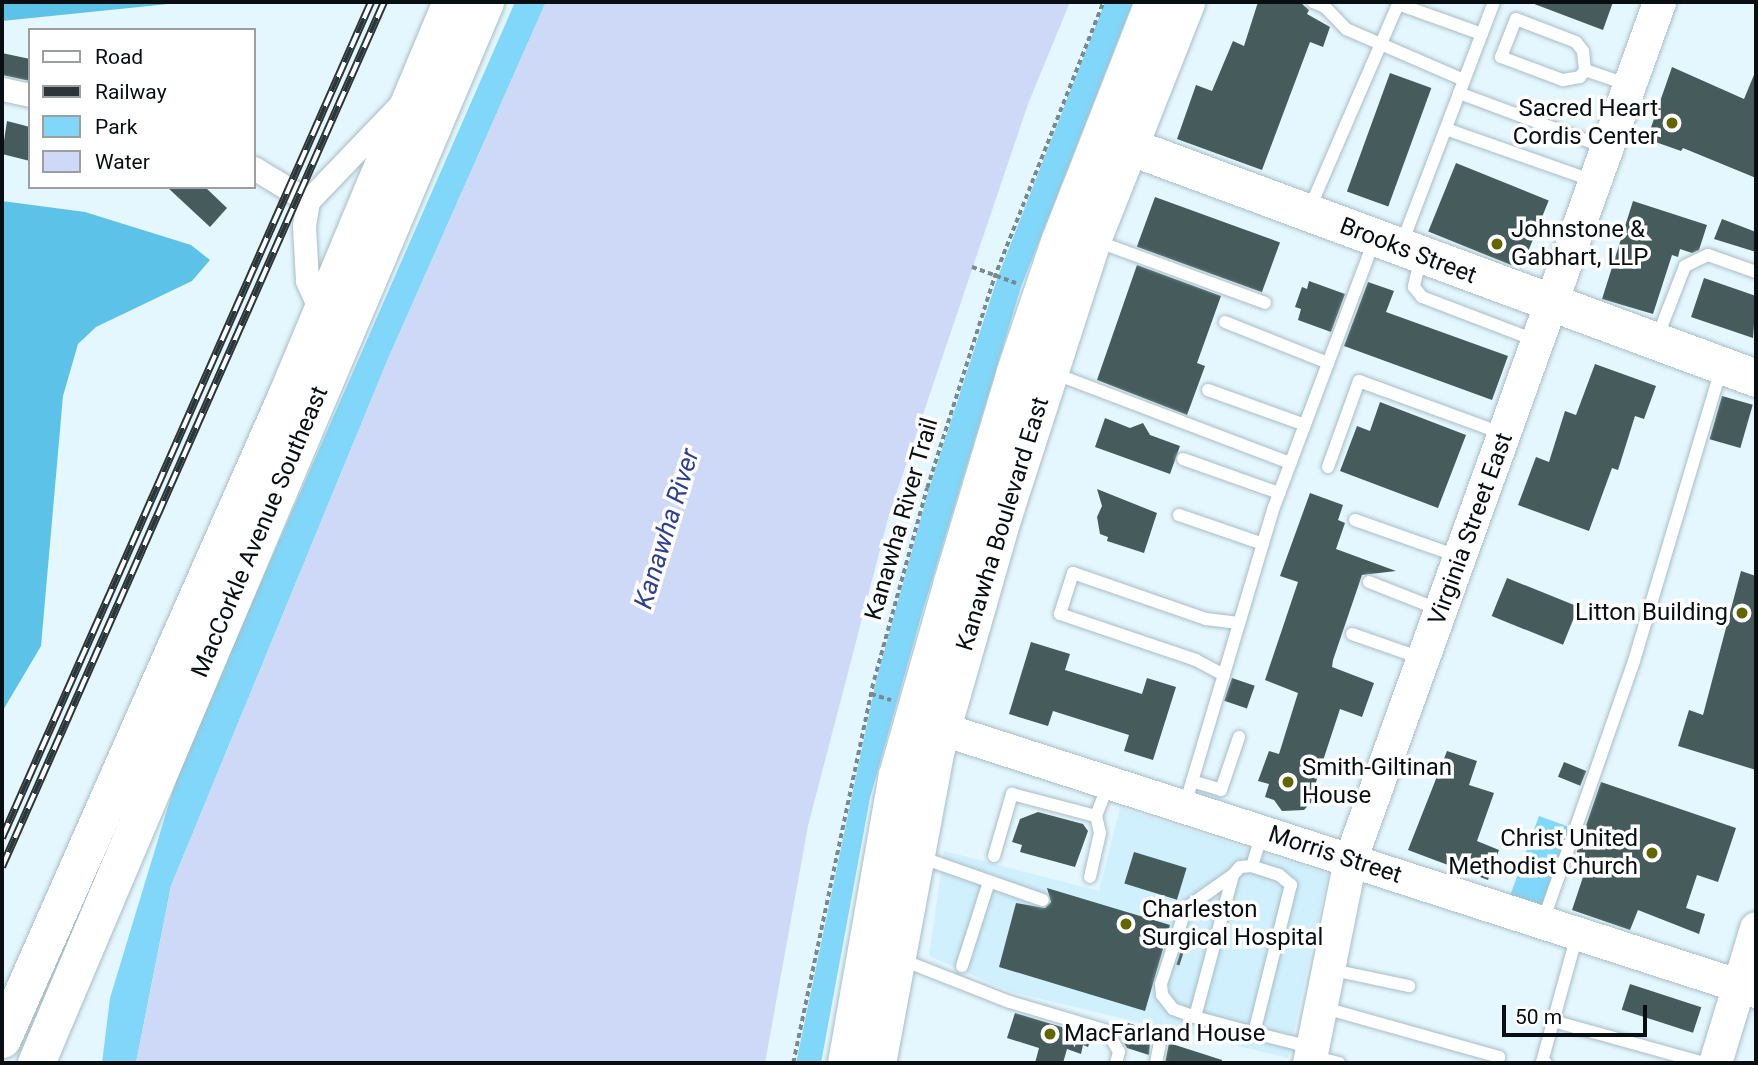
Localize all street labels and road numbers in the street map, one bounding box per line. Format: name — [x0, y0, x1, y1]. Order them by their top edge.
street label: Brooks Street — [1336, 212, 1480, 290]
street label: MacCorkle Avenue Southeast — [186, 382, 334, 682]
street label: Kanawha Boulevard East — [951, 394, 1055, 654]
street label: Kanawha River Trail — [859, 414, 945, 624]
street label: Virginia Street East — [1423, 429, 1519, 629]
street label: Morris Street — [1265, 820, 1405, 890]

